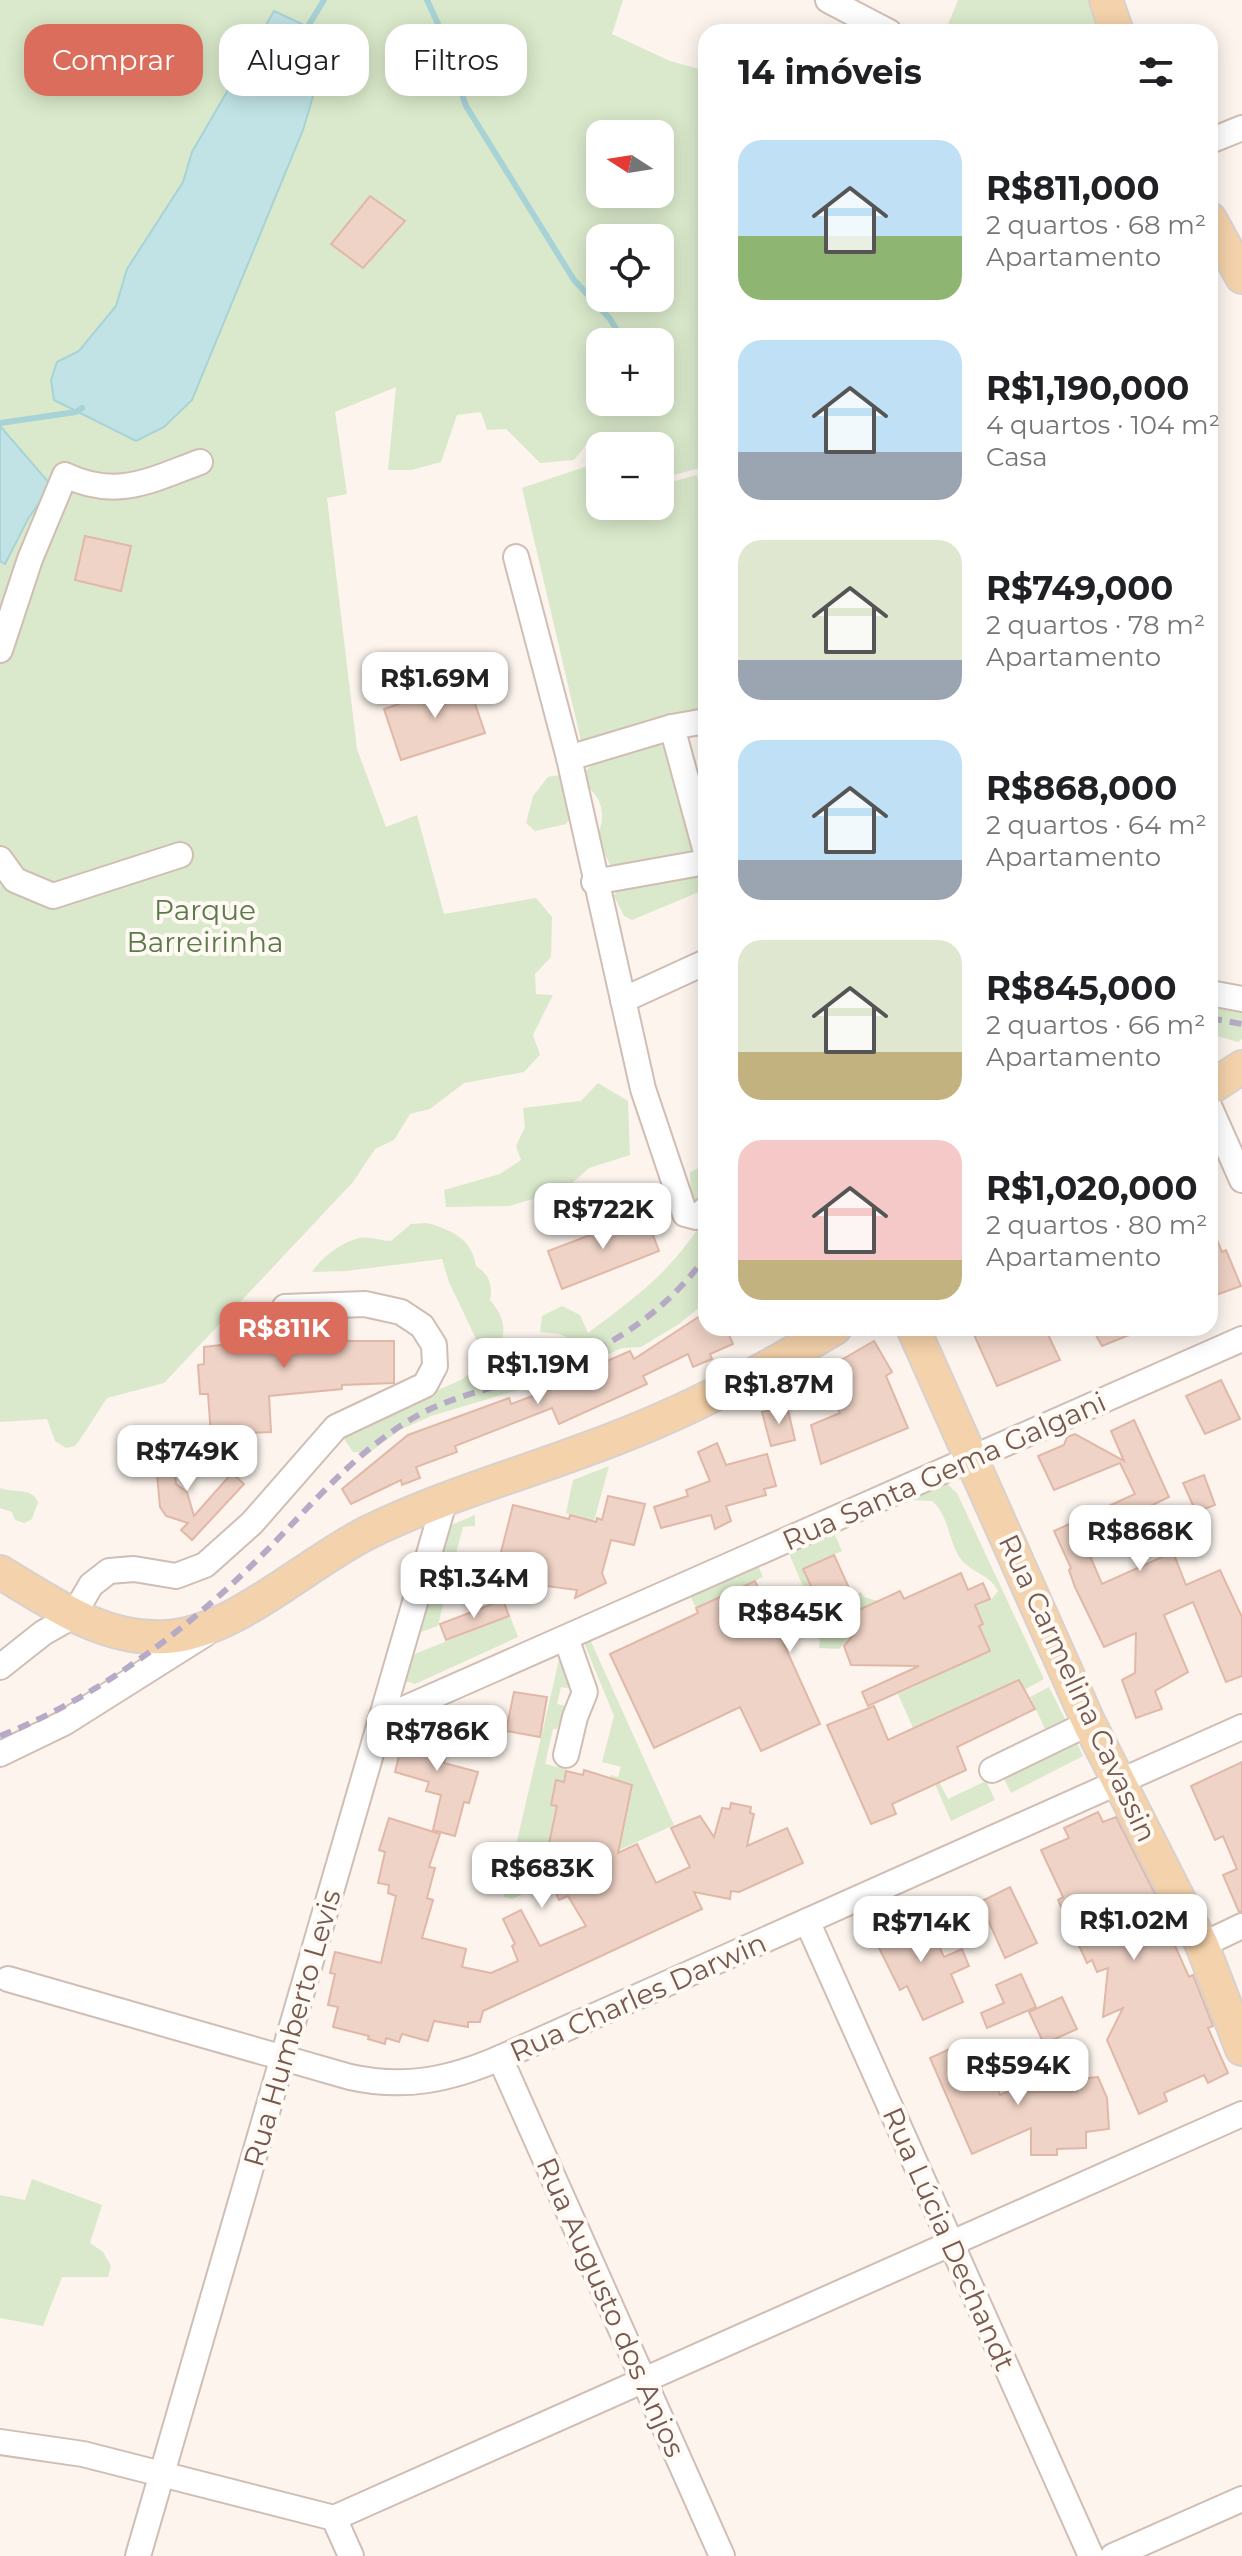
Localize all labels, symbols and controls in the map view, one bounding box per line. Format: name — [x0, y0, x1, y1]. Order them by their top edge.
chip: Comprar — [24, 24, 203, 96]
chip: Alugar — [219, 24, 369, 96]
chip: Filtros — [385, 24, 527, 96]
icon: filters — [1134, 50, 1178, 94]
text: 14 imóveis — [738, 51, 922, 93]
north arrow — [586, 120, 674, 208]
map controls — [586, 120, 674, 520]
text: R$811,000 — [986, 167, 1160, 209]
icon: home — [802, 172, 898, 268]
text: 2 quartos · 68 m² — [986, 209, 1206, 241]
button: locate — [586, 224, 674, 312]
text: Apartamento — [986, 241, 1161, 273]
button: + — [586, 328, 674, 416]
text: R$1,190,000 — [986, 367, 1189, 409]
icon: home — [802, 372, 898, 468]
text: 4 quartos · 104 m² — [986, 409, 1220, 441]
button: − — [586, 432, 674, 520]
text: Casa — [986, 441, 1048, 473]
text: R$749,000 — [986, 567, 1173, 609]
icon: home — [802, 572, 898, 668]
text: 2 quartos · 78 m² — [986, 609, 1205, 641]
text: Apartamento — [986, 641, 1161, 673]
pin: R$1.69M — [361, 652, 509, 720]
text: R$1.69M — [380, 662, 490, 694]
text: R$868,000 — [986, 767, 1177, 809]
icon: home — [802, 772, 898, 868]
text: 2 quartos · 64 m² — [986, 809, 1207, 841]
text: Apartamento — [986, 841, 1161, 873]
park label: Parque Barreirinha — [127, 893, 283, 959]
text: R$845,000 — [986, 967, 1177, 1009]
icon: home — [802, 972, 898, 1068]
text: 2 quartos · 66 m² — [986, 1009, 1205, 1041]
text: Apartamento — [986, 1041, 1161, 1073]
text: R$1,020,000 — [986, 1167, 1198, 1209]
icon: home — [802, 1172, 898, 1268]
pin: R$722K — [538, 1183, 668, 1251]
text: R$722K — [552, 1193, 654, 1225]
text: 2 quartos · 80 m² — [986, 1209, 1207, 1241]
text: Apartamento — [986, 1241, 1161, 1273]
pin: R$811K — [219, 1302, 349, 1370]
text: R$811K — [238, 1312, 330, 1344]
pin: R$1.19M — [464, 1338, 612, 1406]
text: R$1.19M — [486, 1348, 590, 1380]
pin: R$1.87M — [705, 1358, 853, 1426]
text: R$1.87M — [724, 1368, 834, 1400]
street label: Rua Santa Gema Galgani — [777, 1384, 1111, 1558]
pin: R$749K — [122, 1425, 252, 1493]
text: R$749K — [135, 1435, 239, 1467]
pin: R$868K — [1075, 1505, 1205, 1573]
text: R$868K — [1087, 1515, 1193, 1547]
street label: Rua Carmelina Cavassin — [992, 1529, 1164, 1847]
pin: R$1.34M — [400, 1552, 548, 1620]
text: R$1.34M — [419, 1562, 529, 1594]
pin: R$845K — [725, 1586, 855, 1654]
text: R$845K — [737, 1596, 843, 1628]
pin: R$786K — [372, 1705, 502, 1773]
text: R$786K — [385, 1715, 489, 1747]
pin: R$683K — [477, 1842, 607, 1910]
text: R$683K — [490, 1852, 594, 1884]
street label: Rua Humberto Levis — [236, 1885, 348, 2171]
pin: R$1.02M — [1060, 1894, 1208, 1962]
pin: R$714K — [856, 1896, 986, 1964]
text: R$1.02M — [1079, 1904, 1189, 1936]
text: R$714K — [871, 1906, 971, 1938]
street label: Rua Charles Darwin — [505, 1925, 771, 2069]
pin: R$594K — [953, 2039, 1083, 2107]
text: R$594K — [966, 2049, 1070, 2081]
street label: Rua Lúcia Dechandt — [876, 2102, 1022, 2376]
street label: Rua Augusto dos Anjos — [530, 2152, 692, 2462]

